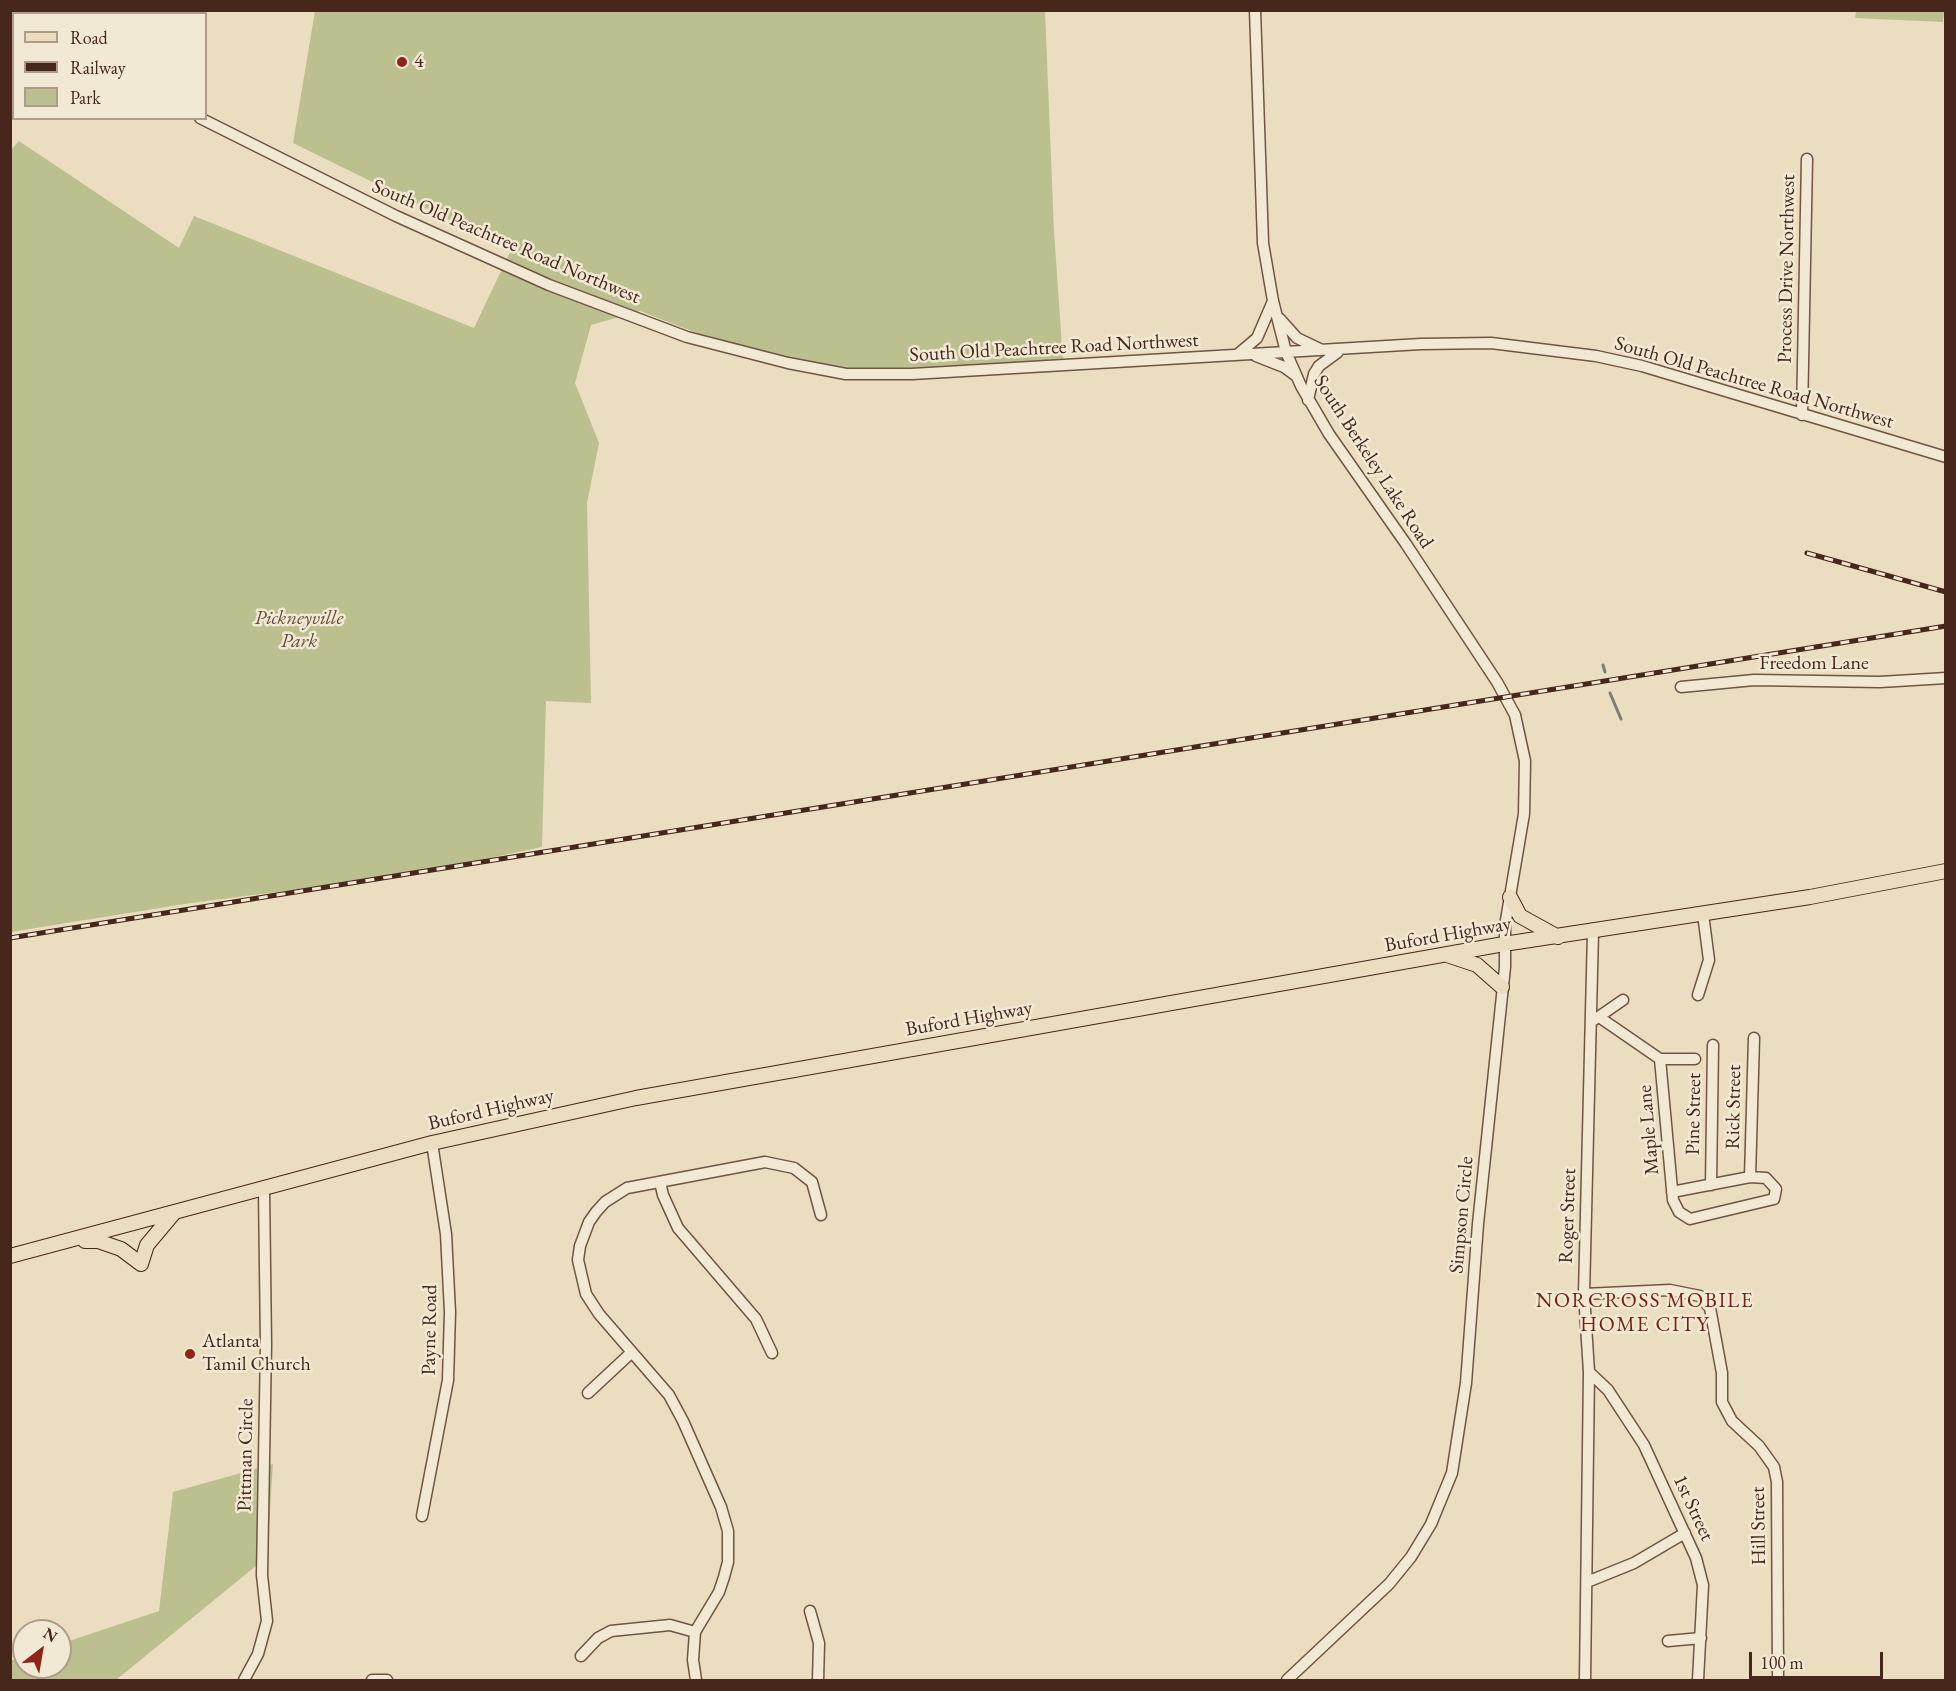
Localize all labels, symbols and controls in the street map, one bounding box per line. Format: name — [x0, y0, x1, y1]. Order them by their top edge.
legend — [12, 12, 207, 120]
text: Road — [70, 26, 108, 49]
place label: 4 — [414, 50, 424, 74]
marker: 4 — [395, 55, 409, 69]
text: Railway — [70, 56, 126, 79]
text: Park — [70, 86, 101, 109]
street label: South Old Peachtree Road Northwest — [368, 174, 644, 310]
street label: Process Drive Northwest — [1773, 174, 1801, 364]
street label: South Old Peachtree Road Northwest — [909, 328, 1199, 368]
street label: South Old Peachtree Road Northwest — [1612, 332, 1896, 434]
street label: South Berkeley Lake Road — [1308, 371, 1438, 553]
park label: Pickneyville Park — [255, 607, 343, 654]
street label: Freedom Lane — [1759, 652, 1869, 676]
street label: Buford Highway — [1383, 912, 1513, 958]
street label: Buford Highway — [904, 996, 1034, 1042]
street label: Rick Street — [1721, 1064, 1747, 1150]
street label: Pine Street — [1681, 1073, 1707, 1155]
street label: Buford Highway — [426, 1084, 556, 1136]
street label: Maple Lane — [1633, 1084, 1665, 1176]
street label: Simpson Circle — [1445, 1155, 1479, 1275]
street label: Roger Street — [1554, 1168, 1582, 1264]
street label: Payne Road — [417, 1284, 443, 1376]
district label: NORCROSS MOBILE HOME CITY — [1536, 1288, 1754, 1338]
place label: Atlanta Tamil Church — [202, 1330, 311, 1377]
marker: Atlanta Tamil Church — [183, 1347, 197, 1361]
street label: Pittman Circle — [233, 1398, 259, 1512]
street label: 1st Street — [1667, 1471, 1719, 1545]
street label: Hill Street — [1746, 1486, 1772, 1566]
north arrow — [12, 1619, 72, 1679]
text: N — [40, 1623, 61, 1647]
scale bar — [1752, 1640, 1886, 1678]
text: 100 m — [1760, 1651, 1804, 1674]

